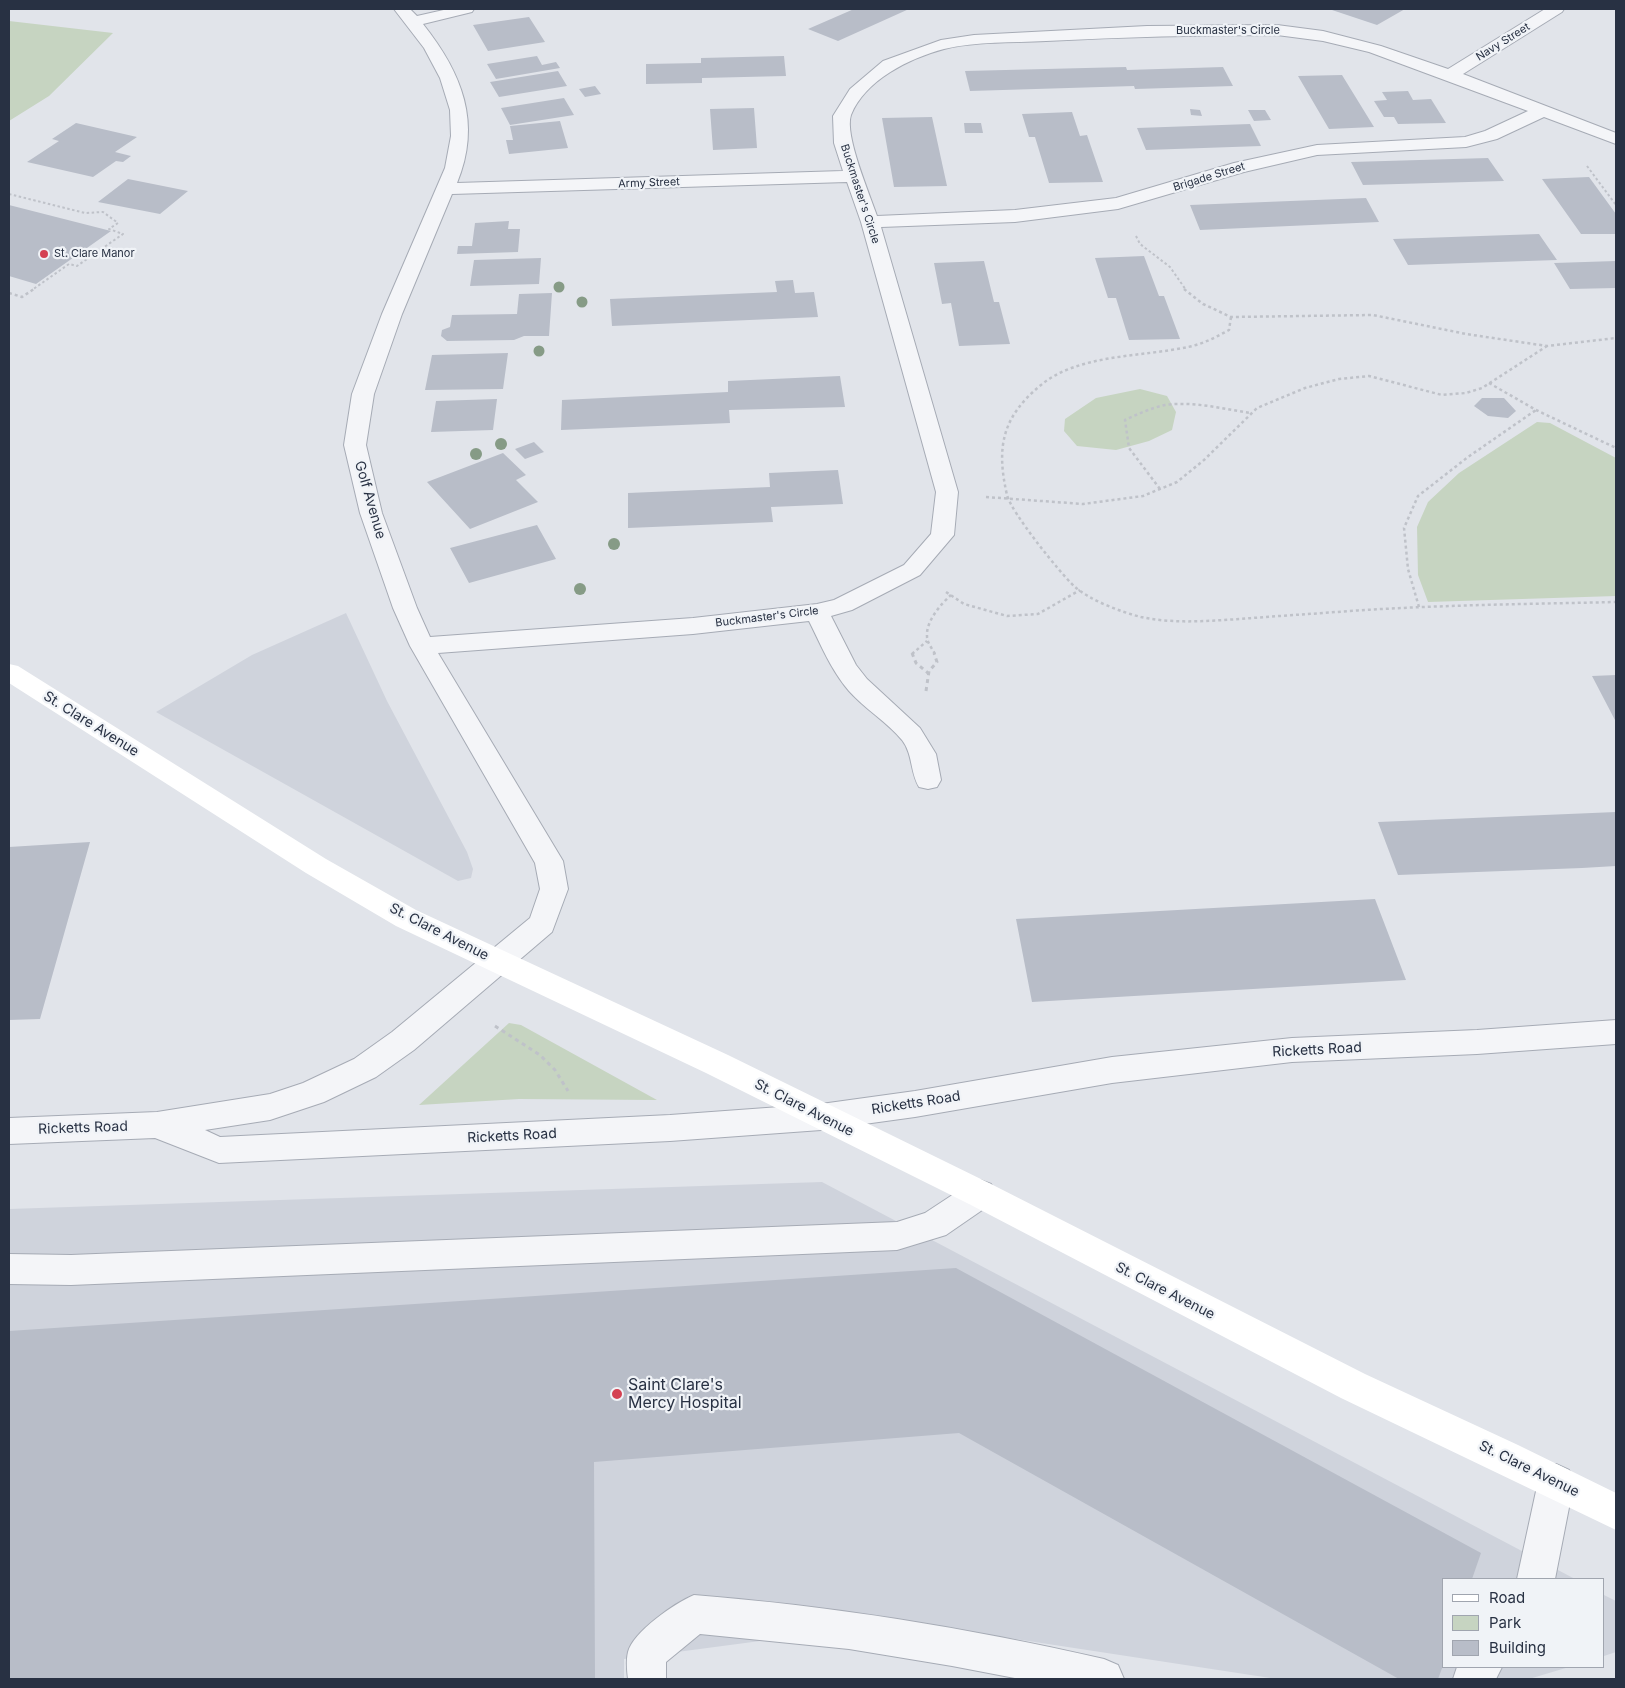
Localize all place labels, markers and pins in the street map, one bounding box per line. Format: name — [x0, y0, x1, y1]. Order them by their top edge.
place label: St. Clare Manor — [54, 247, 135, 261]
marker: St. Clare Manor — [38, 248, 50, 260]
place label: Saint Clare's Mercy Hospital — [628, 1375, 742, 1413]
marker: Saint Clare's Mercy Hospital — [610, 1387, 624, 1401]

